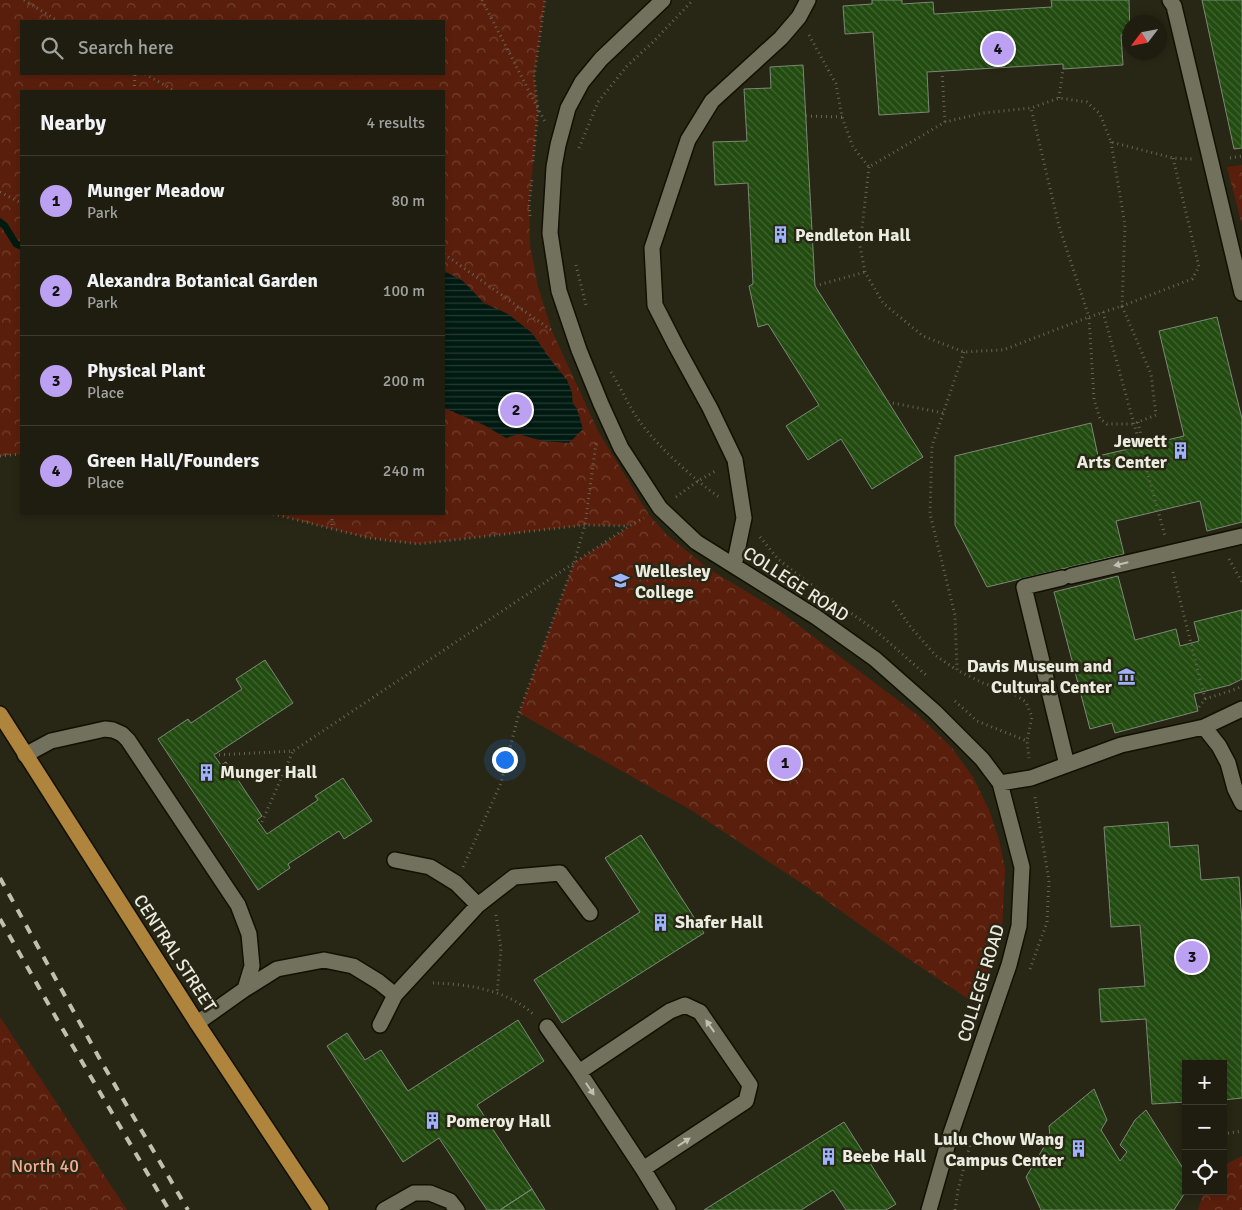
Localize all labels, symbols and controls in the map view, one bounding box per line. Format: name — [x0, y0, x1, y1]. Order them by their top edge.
north arrow — [1122, 15, 1167, 60]
search box — [20, 20, 445, 75]
pin: 4 — [982, 30, 1014, 68]
icon: search — [38, 34, 66, 62]
text: Search here — [78, 36, 174, 60]
text: Nearby — [40, 110, 106, 136]
text: 4 results — [366, 113, 425, 133]
text: Munger Meadow — [87, 179, 224, 203]
text: 1 — [52, 191, 60, 211]
text: 80 m — [391, 191, 425, 211]
text: Park — [87, 203, 118, 223]
place label: Pendleton Hall — [795, 224, 911, 246]
building icon: Pendleton Hall — [771, 225, 791, 245]
text: Alexandra Botanical Garden — [87, 269, 318, 293]
text: 2 — [52, 281, 60, 301]
text: 100 m — [383, 281, 425, 301]
text: Park — [87, 293, 118, 313]
text: Physical Plant — [87, 359, 205, 383]
text: 3 — [52, 371, 60, 391]
text: 200 m — [383, 371, 425, 391]
text: Place — [87, 383, 124, 403]
pin: 2 — [500, 391, 532, 429]
place label: Jewett Arts Center — [1077, 430, 1168, 473]
building icon: Jewett Arts Center — [1171, 441, 1191, 461]
text: Green Hall/Founders — [87, 449, 259, 473]
text: 4 — [52, 461, 60, 481]
text: 240 m — [383, 461, 425, 481]
text: Place — [87, 473, 124, 493]
street label: COLLEGE ROAD — [739, 542, 853, 626]
place label: Wellesley College — [635, 560, 711, 603]
one-way arrow — [1114, 560, 1129, 568]
school or university icon: Wellesley College — [611, 571, 631, 591]
place label: Davis Museum and Cultural Center — [967, 655, 1113, 698]
museum icon: Davis Museum and Cultural Center — [1116, 666, 1136, 686]
pin: 1 — [769, 744, 801, 782]
your location — [492, 747, 518, 773]
place label: Munger Hall — [220, 761, 317, 783]
building icon: Munger Hall — [196, 762, 216, 782]
street label: CENTRAL STREET — [129, 890, 221, 1016]
place label: Shafer Hall — [675, 911, 764, 933]
building icon: Shafer Hall — [651, 912, 671, 932]
street label: COLLEGE ROAD — [953, 922, 1009, 1044]
pin: 3 — [1176, 938, 1208, 976]
one-way arrow — [705, 1019, 715, 1033]
map controls — [1182, 1060, 1227, 1195]
button: + — [1182, 1060, 1227, 1105]
one-way arrow — [585, 1082, 595, 1096]
button: − — [1182, 1105, 1227, 1150]
place label: Pomeroy Hall — [446, 1110, 551, 1132]
building icon: Pomeroy Hall — [422, 1111, 442, 1131]
place label: Lulu Chow Wang Campus Center — [934, 1128, 1065, 1171]
one-way arrow — [677, 1137, 690, 1147]
building icon: Lulu Chow Wang Campus Center — [1068, 1139, 1088, 1159]
place label: Beebe Hall — [842, 1145, 927, 1167]
building icon: Beebe Hall — [818, 1146, 838, 1166]
button: locate — [1182, 1150, 1227, 1195]
park label: North 40 — [11, 1155, 79, 1177]

